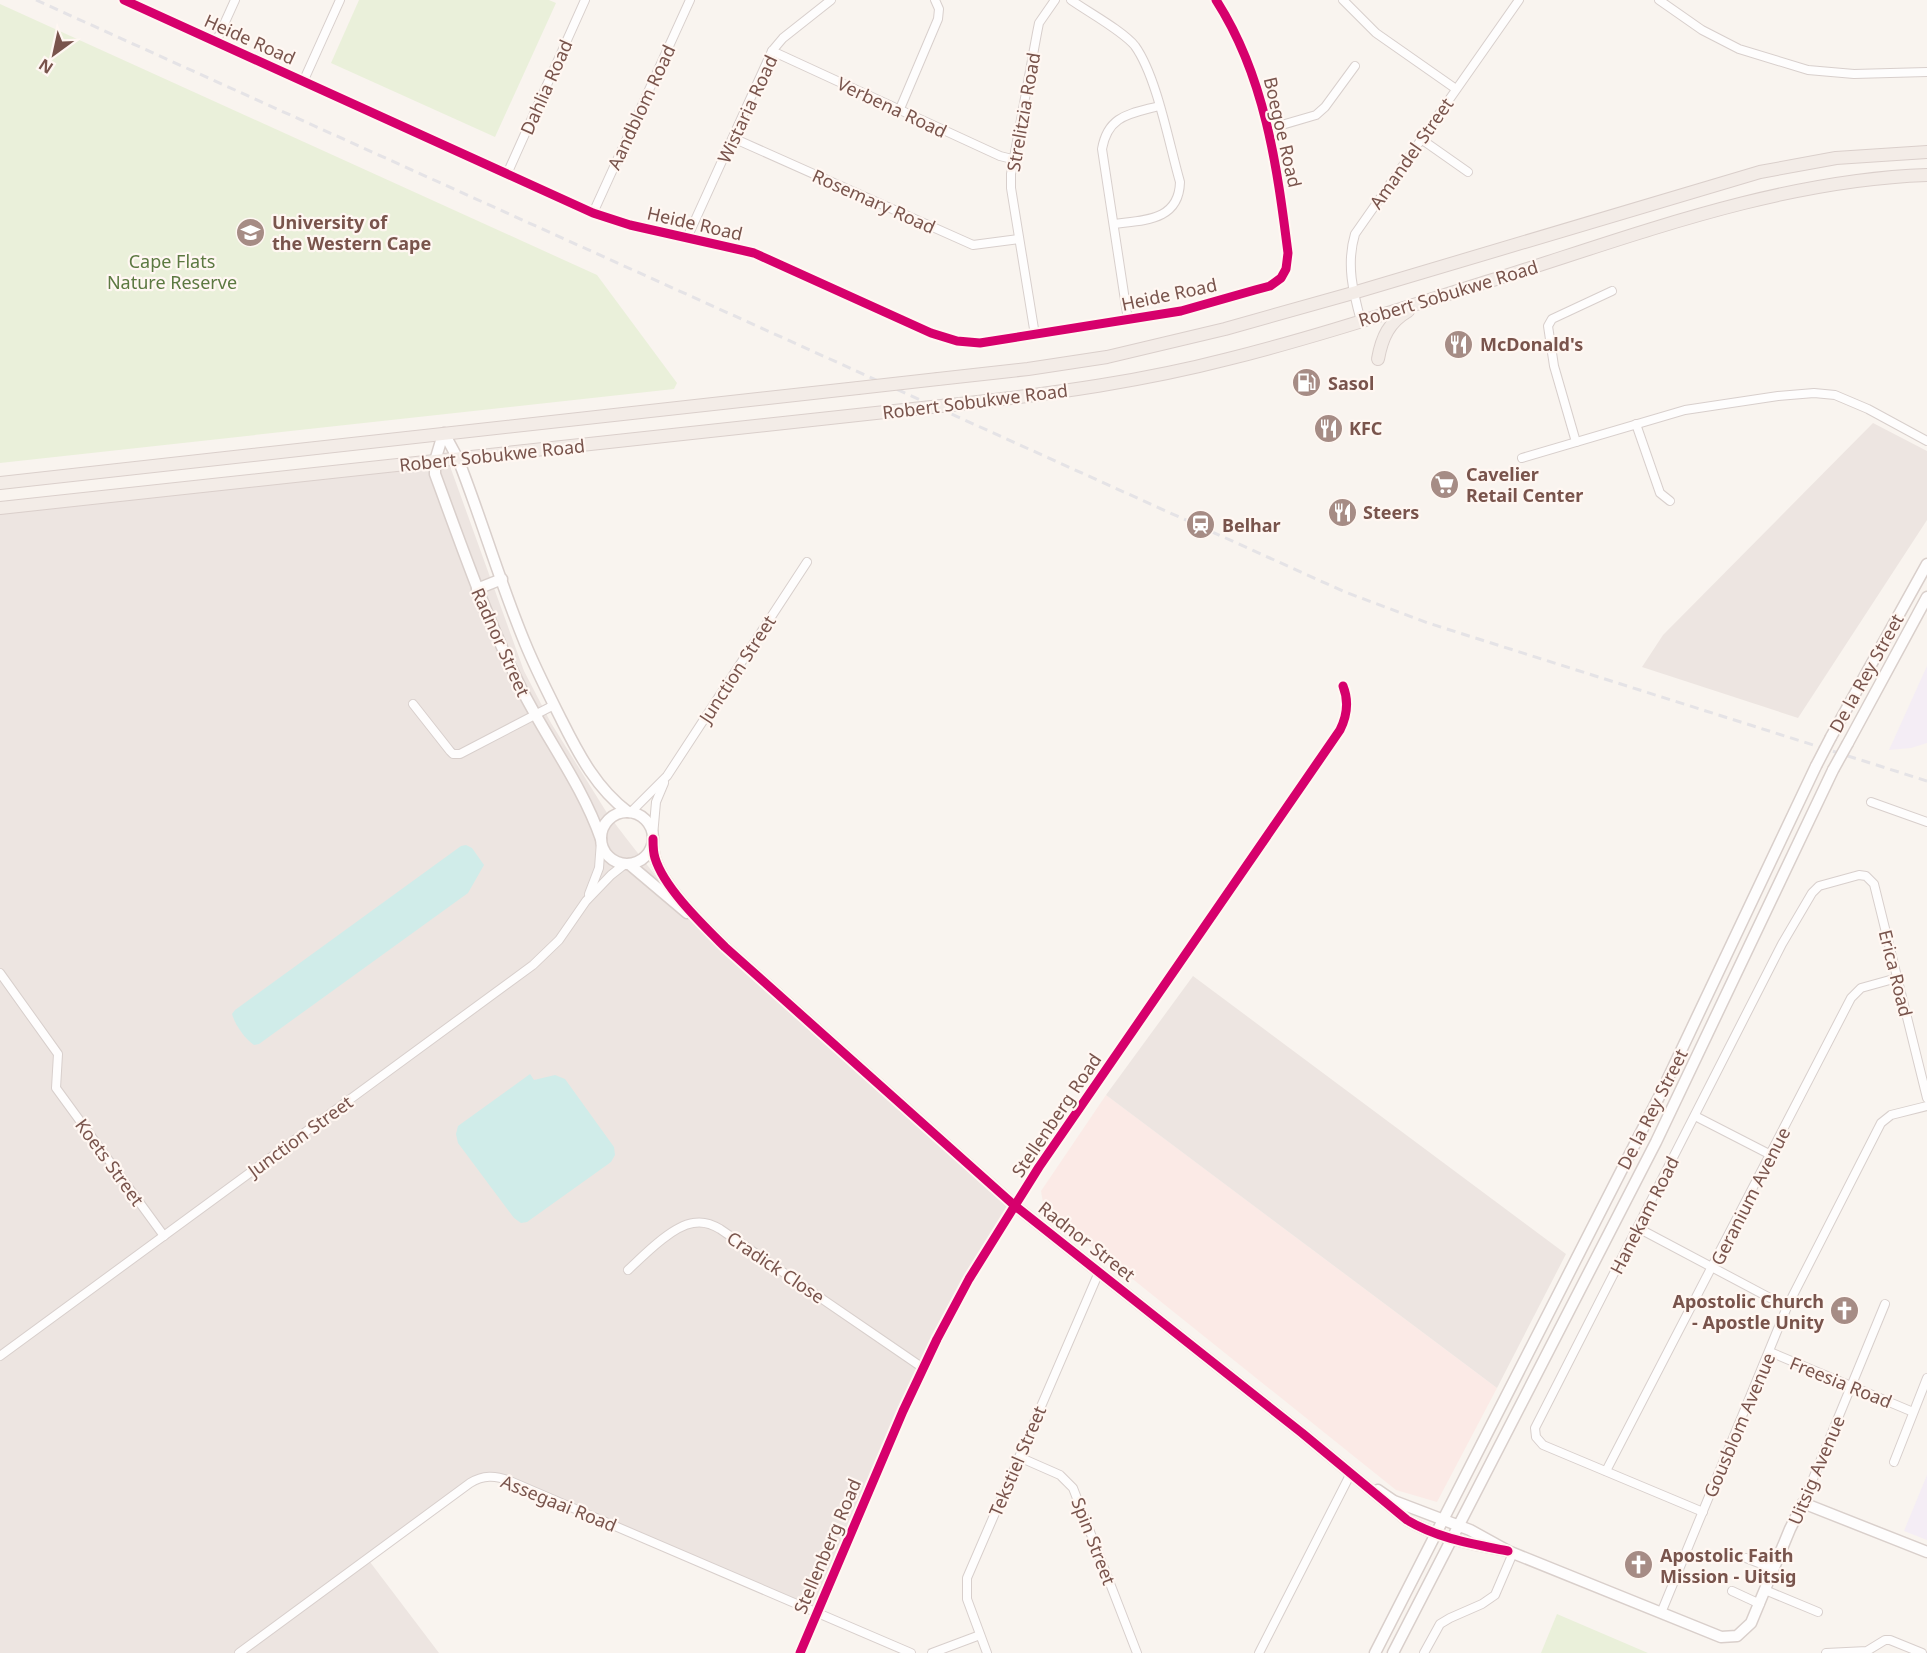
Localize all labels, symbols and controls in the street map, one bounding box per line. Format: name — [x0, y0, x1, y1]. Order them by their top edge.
street label: Heide Road — [201, 8, 299, 70]
north arrow — [24, 24, 84, 84]
street label: Dahlia Road — [514, 36, 578, 138]
street label: Aandblom Road — [602, 41, 680, 173]
street label: Wistaria Road — [711, 51, 783, 167]
street label: Strelitzia Road — [1001, 51, 1045, 173]
text: N — [34, 54, 57, 79]
street label: Verbena Road — [833, 71, 951, 143]
street label: Boegoe Road — [1259, 74, 1307, 190]
street label: Amandel Street — [1364, 92, 1459, 213]
street label: Rosemary Road — [809, 163, 939, 239]
street label: Heide Road — [645, 200, 745, 246]
place label: University of the Western Cape — [272, 210, 431, 255]
school or university icon: University of the Western Cape — [235, 216, 267, 248]
park label: Cape Flats Nature Reserve — [107, 249, 237, 294]
street label: Robert Sobukwe Road — [1355, 254, 1541, 332]
street label: Heide Road — [1119, 272, 1219, 316]
restaurant icon: McDonald's — [1443, 328, 1475, 360]
place label: McDonald's — [1480, 332, 1583, 356]
fuel station icon: Sasol — [1291, 367, 1323, 399]
place label: Sasol — [1328, 371, 1374, 395]
street label: Robert Sobukwe Road — [881, 378, 1069, 424]
restaurant icon: KFC — [1312, 412, 1344, 444]
place label: KFC — [1349, 416, 1382, 440]
street label: Robert Sobukwe Road — [398, 433, 586, 477]
place label: Cavelier Retail Center — [1466, 462, 1583, 507]
supermarket icon: Cavelier Retail Center — [1429, 468, 1461, 500]
restaurant icon: Steers — [1326, 496, 1358, 528]
place label: Steers — [1363, 500, 1419, 524]
station icon: Belhar — [1185, 509, 1217, 541]
place label: Belhar — [1222, 513, 1281, 537]
street label: Radnor Street — [466, 584, 536, 701]
street label: De la Rey Street — [1823, 609, 1909, 737]
street label: Junction Street — [692, 610, 781, 729]
street label: Erica Road — [1874, 927, 1918, 1019]
street label: De la Rey Street — [1611, 1044, 1693, 1173]
street label: Stellenberg Road — [1006, 1048, 1106, 1182]
street label: Junction Street — [241, 1090, 358, 1183]
street label: Koets Street — [70, 1114, 150, 1211]
street label: Geranium Avenue — [1705, 1123, 1795, 1269]
street label: Hanekam Road — [1604, 1152, 1684, 1278]
street label: Radnor Street — [1034, 1196, 1141, 1287]
street label: Cradick Close — [722, 1225, 830, 1309]
place label: Apostolic Church - Apostle Unity — [1672, 1289, 1825, 1334]
church icon: Apostolic Church - Apostle Unity — [1829, 1295, 1861, 1327]
street label: Gousblom Avenue — [1698, 1349, 1780, 1501]
street label: Freesia Road — [1786, 1351, 1896, 1413]
street label: Tekstiel Street — [983, 1402, 1051, 1520]
street label: Uitsig Avenue — [1782, 1412, 1850, 1528]
street label: Assegaai Road — [498, 1469, 620, 1537]
street label: Stellenberg Road — [788, 1475, 866, 1617]
street label: Spin Street — [1066, 1494, 1122, 1589]
place label: Apostolic Faith Mission - Uitsig — [1660, 1543, 1796, 1588]
church icon: Apostolic Faith Mission - Uitsig — [1623, 1549, 1655, 1581]

